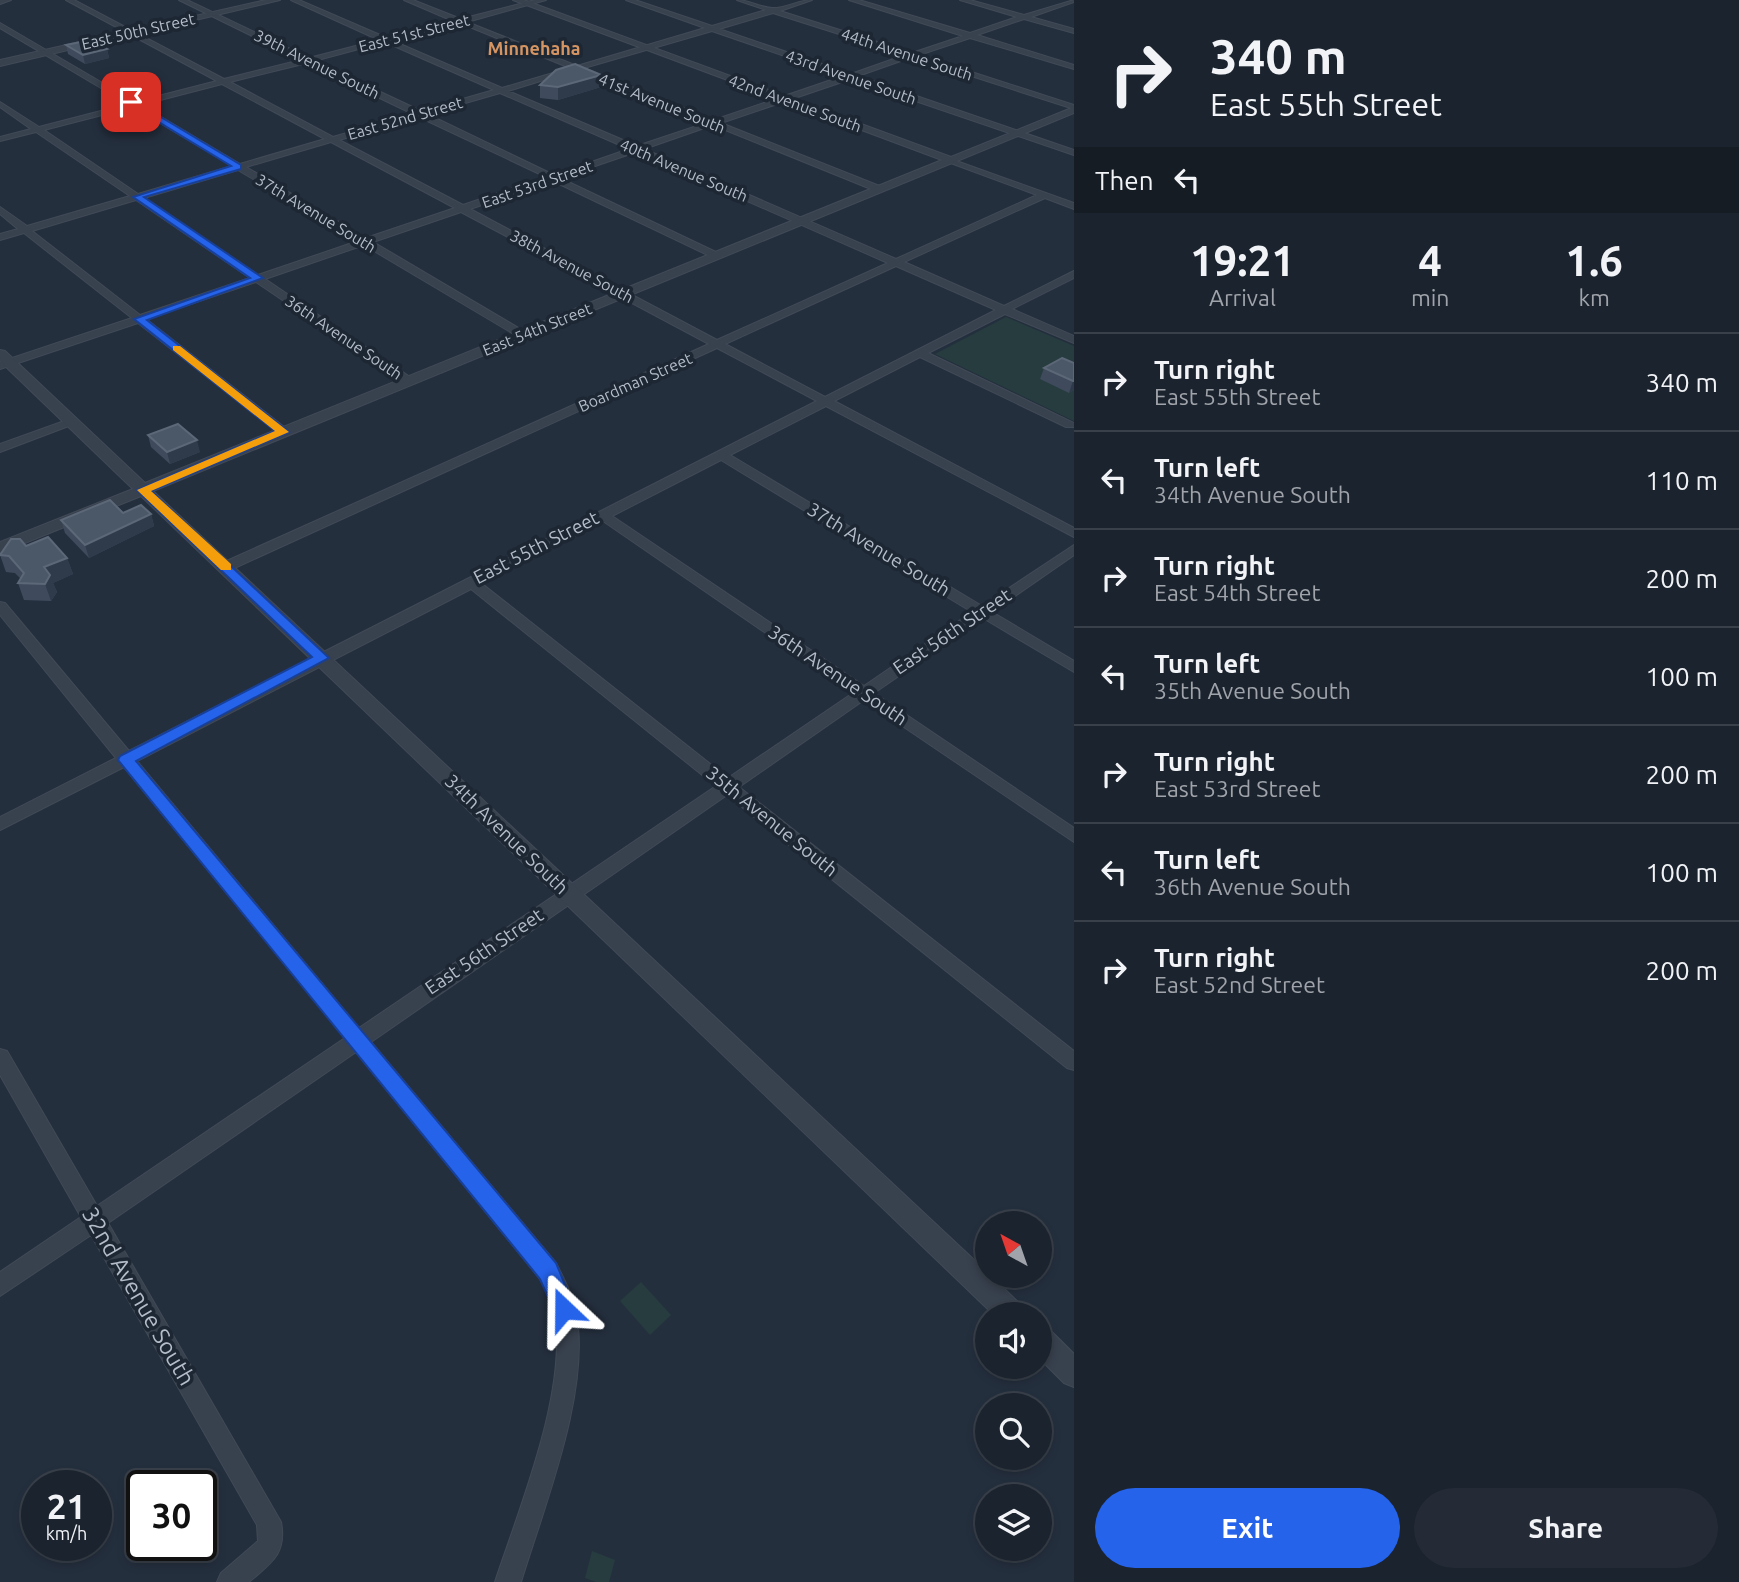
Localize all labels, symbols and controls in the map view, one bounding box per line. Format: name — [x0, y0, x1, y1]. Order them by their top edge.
street label: East 50th Street — [80, 9, 197, 53]
street label: East 51st Street — [357, 10, 472, 55]
street label: 44th Avenue South — [839, 24, 975, 84]
street label: 39th Avenue South — [251, 26, 383, 102]
icon: right — [1095, 28, 1186, 119]
text: 340 m — [1210, 28, 1347, 83]
district label: Minnehaha — [487, 38, 581, 58]
street label: 43rd Avenue South — [783, 46, 919, 108]
street label: 41st Avenue South — [596, 69, 728, 137]
street label: 42nd Avenue South — [726, 71, 864, 135]
pin — [101, 72, 161, 132]
icon: arrive — [112, 83, 150, 121]
text: East 55th Street — [1210, 86, 1442, 122]
street label: East 52nd Street — [345, 93, 465, 143]
street label: 40th Avenue South — [617, 135, 751, 205]
street label: East 53rd Street — [479, 156, 595, 211]
icon: left — [1168, 161, 1206, 199]
text: Then — [1095, 166, 1154, 195]
street label: 37th Avenue South — [253, 170, 379, 256]
street label: 38th Avenue South — [507, 226, 637, 306]
text: 19:21 — [1190, 237, 1295, 284]
text: 4 — [1418, 237, 1442, 284]
text: 1.6 — [1565, 237, 1623, 284]
text: Arrival — [1209, 285, 1276, 310]
text: min — [1411, 285, 1449, 310]
text: km — [1578, 285, 1610, 310]
street label: 36th Avenue South — [282, 291, 406, 383]
street label: East 54th Street — [480, 299, 595, 359]
street label: Boardman Street — [575, 349, 695, 415]
text: Turn right — [1154, 355, 1275, 384]
icon: right — [1095, 363, 1133, 401]
text: 340 m — [1646, 368, 1718, 397]
text: East 55th Street — [1154, 384, 1321, 409]
text: Turn left — [1154, 453, 1260, 482]
icon: left — [1095, 461, 1133, 499]
text: 110 m — [1646, 466, 1718, 495]
text: 34th Avenue South — [1154, 482, 1351, 507]
street label: 37th Avenue South — [804, 498, 954, 600]
street label: East 55th Street — [470, 506, 603, 588]
text: Turn right — [1154, 551, 1275, 580]
icon: right — [1095, 559, 1133, 597]
text: 200 m — [1646, 564, 1718, 593]
text: East 54th Street — [1154, 580, 1321, 605]
street label: East 56th Street — [889, 583, 1016, 679]
street label: 36th Avenue South — [764, 620, 912, 730]
text: Turn left — [1154, 649, 1260, 678]
icon: left — [1095, 657, 1133, 695]
text: 100 m — [1646, 662, 1718, 691]
text: 35th Avenue South — [1154, 678, 1351, 703]
text: Turn right — [1154, 747, 1275, 776]
icon: right — [1095, 755, 1133, 793]
text: 200 m — [1646, 760, 1718, 789]
street label: 35th Avenue South — [702, 761, 842, 881]
street label: 34th Avenue South — [441, 770, 573, 898]
text: East 53rd Street — [1154, 776, 1321, 801]
text: Turn left — [1154, 845, 1260, 874]
icon: left — [1095, 853, 1133, 891]
text: 100 m — [1646, 858, 1718, 887]
text: 36th Avenue South — [1154, 874, 1351, 899]
street label: East 56th Street — [421, 903, 548, 999]
text: Turn right — [1154, 943, 1275, 972]
icon: right — [1095, 951, 1133, 989]
text: 200 m — [1646, 956, 1718, 985]
text: East 52nd Street — [1154, 972, 1325, 997]
street label: 32nd Avenue South — [78, 1203, 200, 1389]
north arrow — [975, 1211, 1052, 1288]
map controls — [975, 1211, 1052, 1561]
position arrow — [527, 1272, 601, 1346]
button: sound — [975, 1302, 1052, 1379]
button: search — [975, 1393, 1052, 1470]
speed limit sign: 30 — [126, 1470, 217, 1561]
button: layers — [975, 1484, 1052, 1561]
text: 21 — [47, 1486, 86, 1526]
button: Exit — [1095, 1488, 1400, 1568]
button: Share — [1414, 1488, 1718, 1568]
text: km/h — [46, 1523, 87, 1543]

